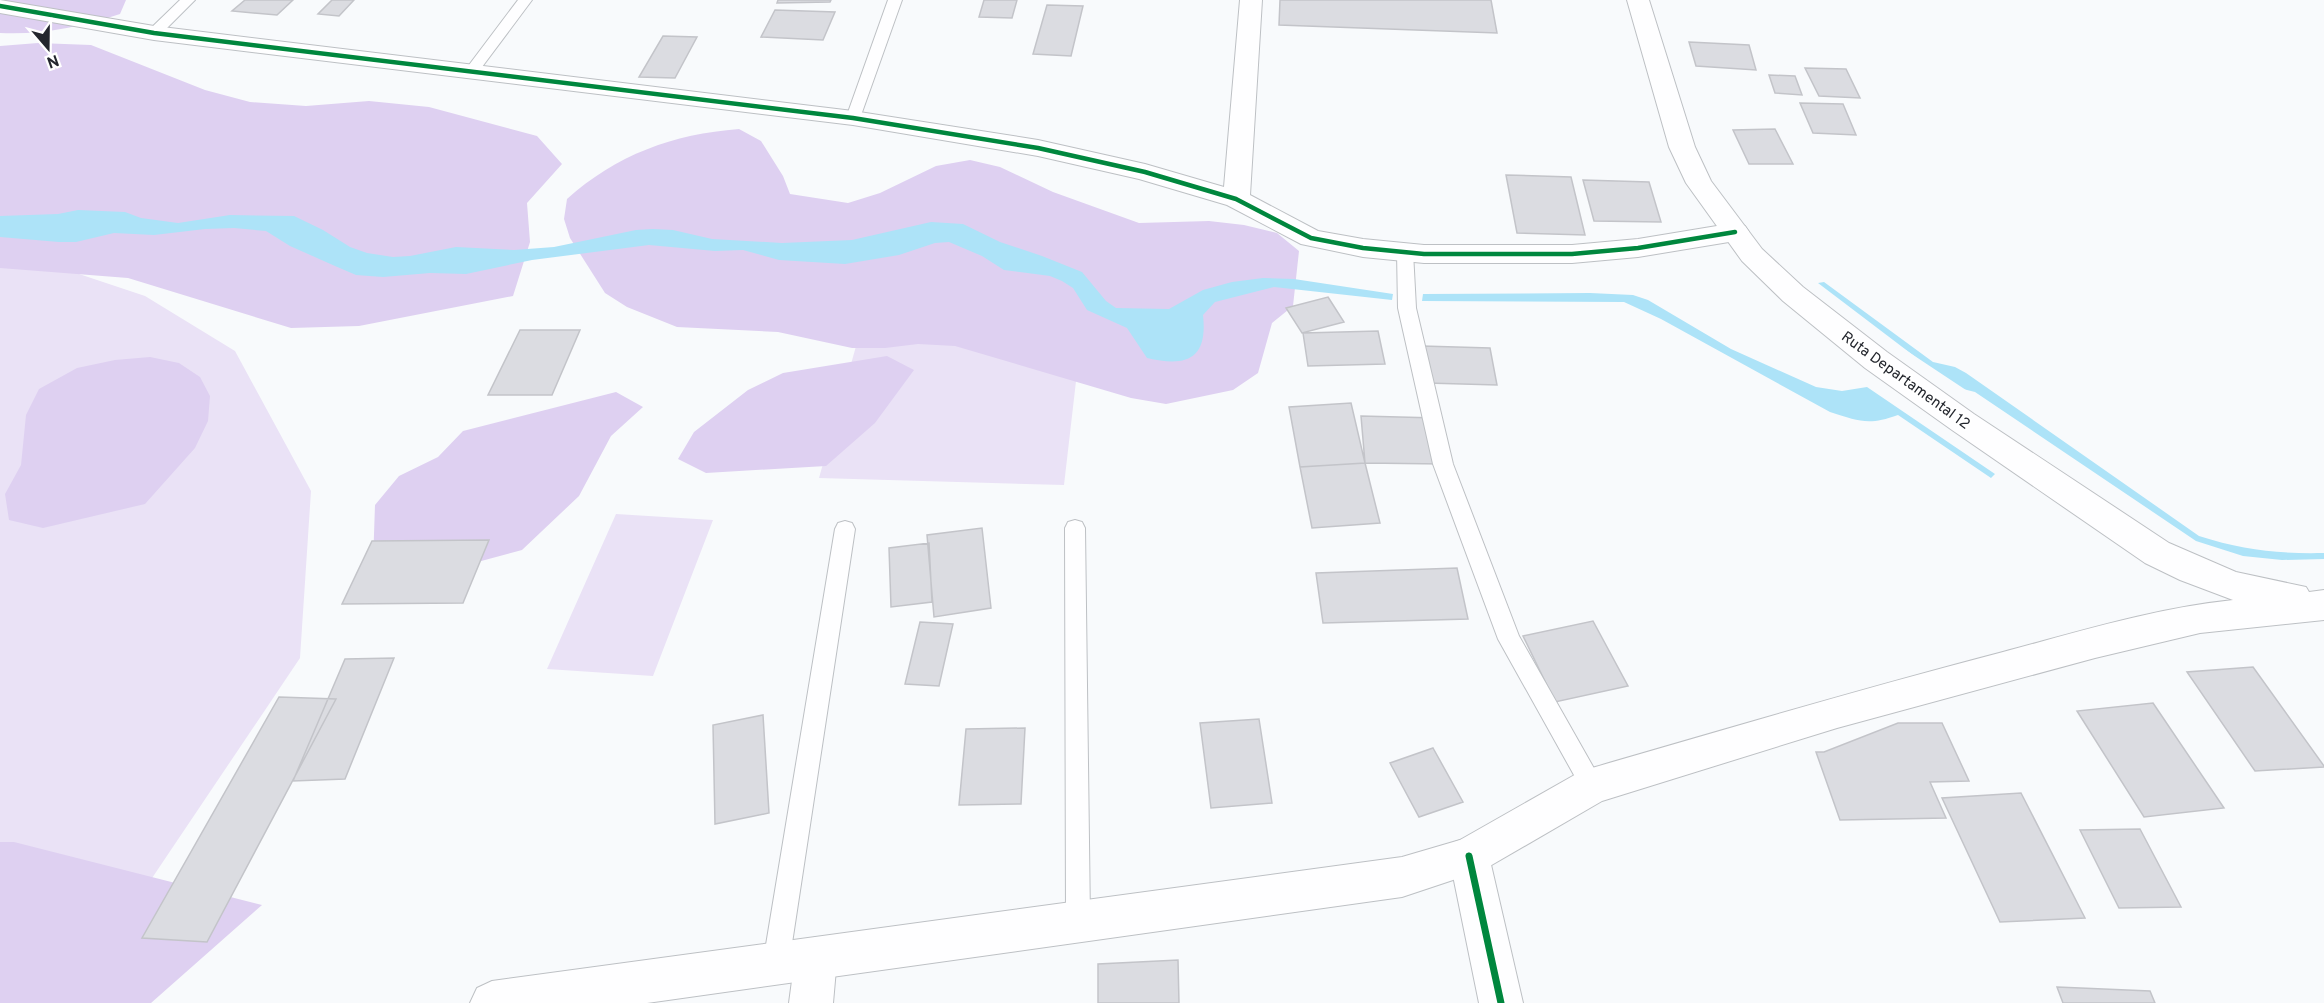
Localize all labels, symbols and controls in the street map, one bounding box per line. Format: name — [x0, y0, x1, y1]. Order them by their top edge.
north arrow — [18, 18, 78, 78]
text: N — [44, 49, 61, 72]
street label: Ruta Departamental 12 — [1837, 328, 1973, 434]

